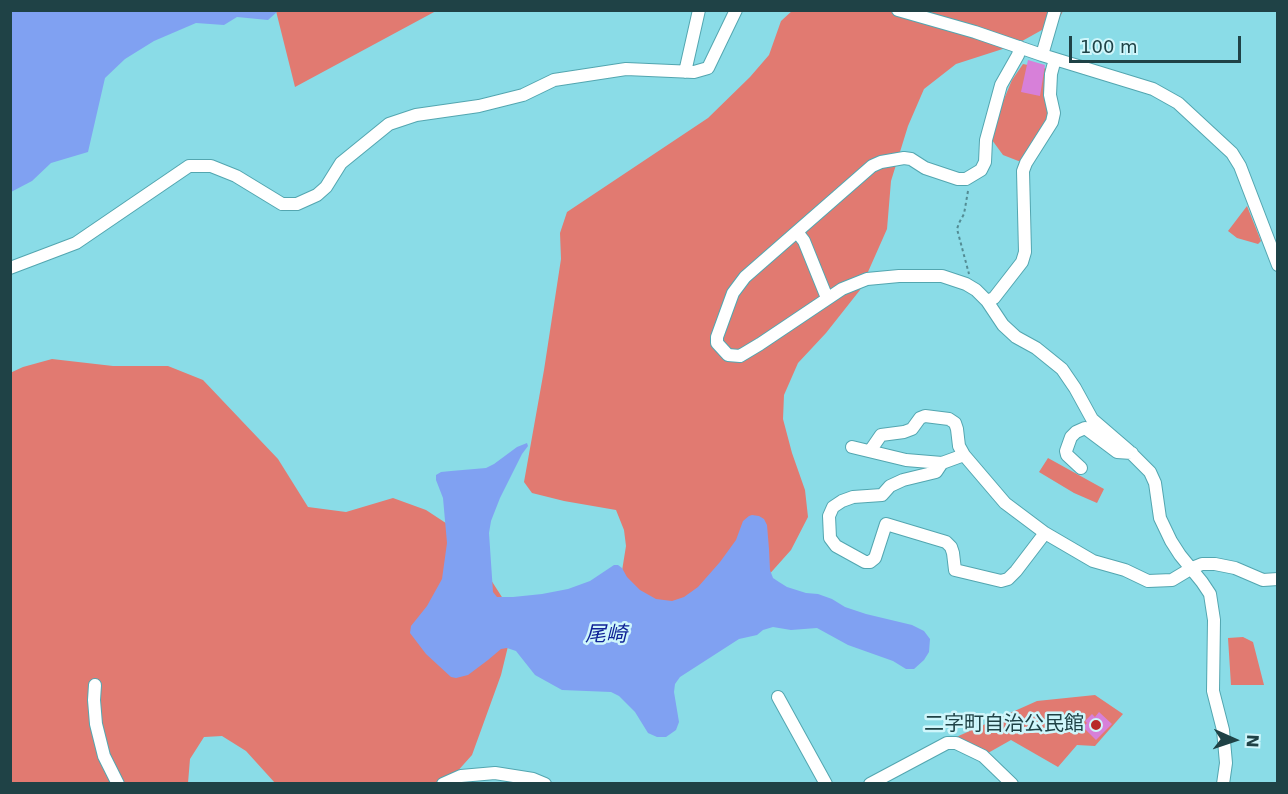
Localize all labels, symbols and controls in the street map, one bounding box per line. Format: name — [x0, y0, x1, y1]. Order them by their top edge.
scale bar — [1072, 24, 1244, 62]
text: 100 m — [1080, 36, 1138, 57]
water label: 尾崎 — [585, 623, 627, 649]
north arrow — [1204, 710, 1264, 770]
place label: 二字町自治公民館 — [924, 713, 1084, 737]
marker: 二字町自治公民館 — [1089, 718, 1103, 732]
text: N — [1243, 734, 1262, 748]

